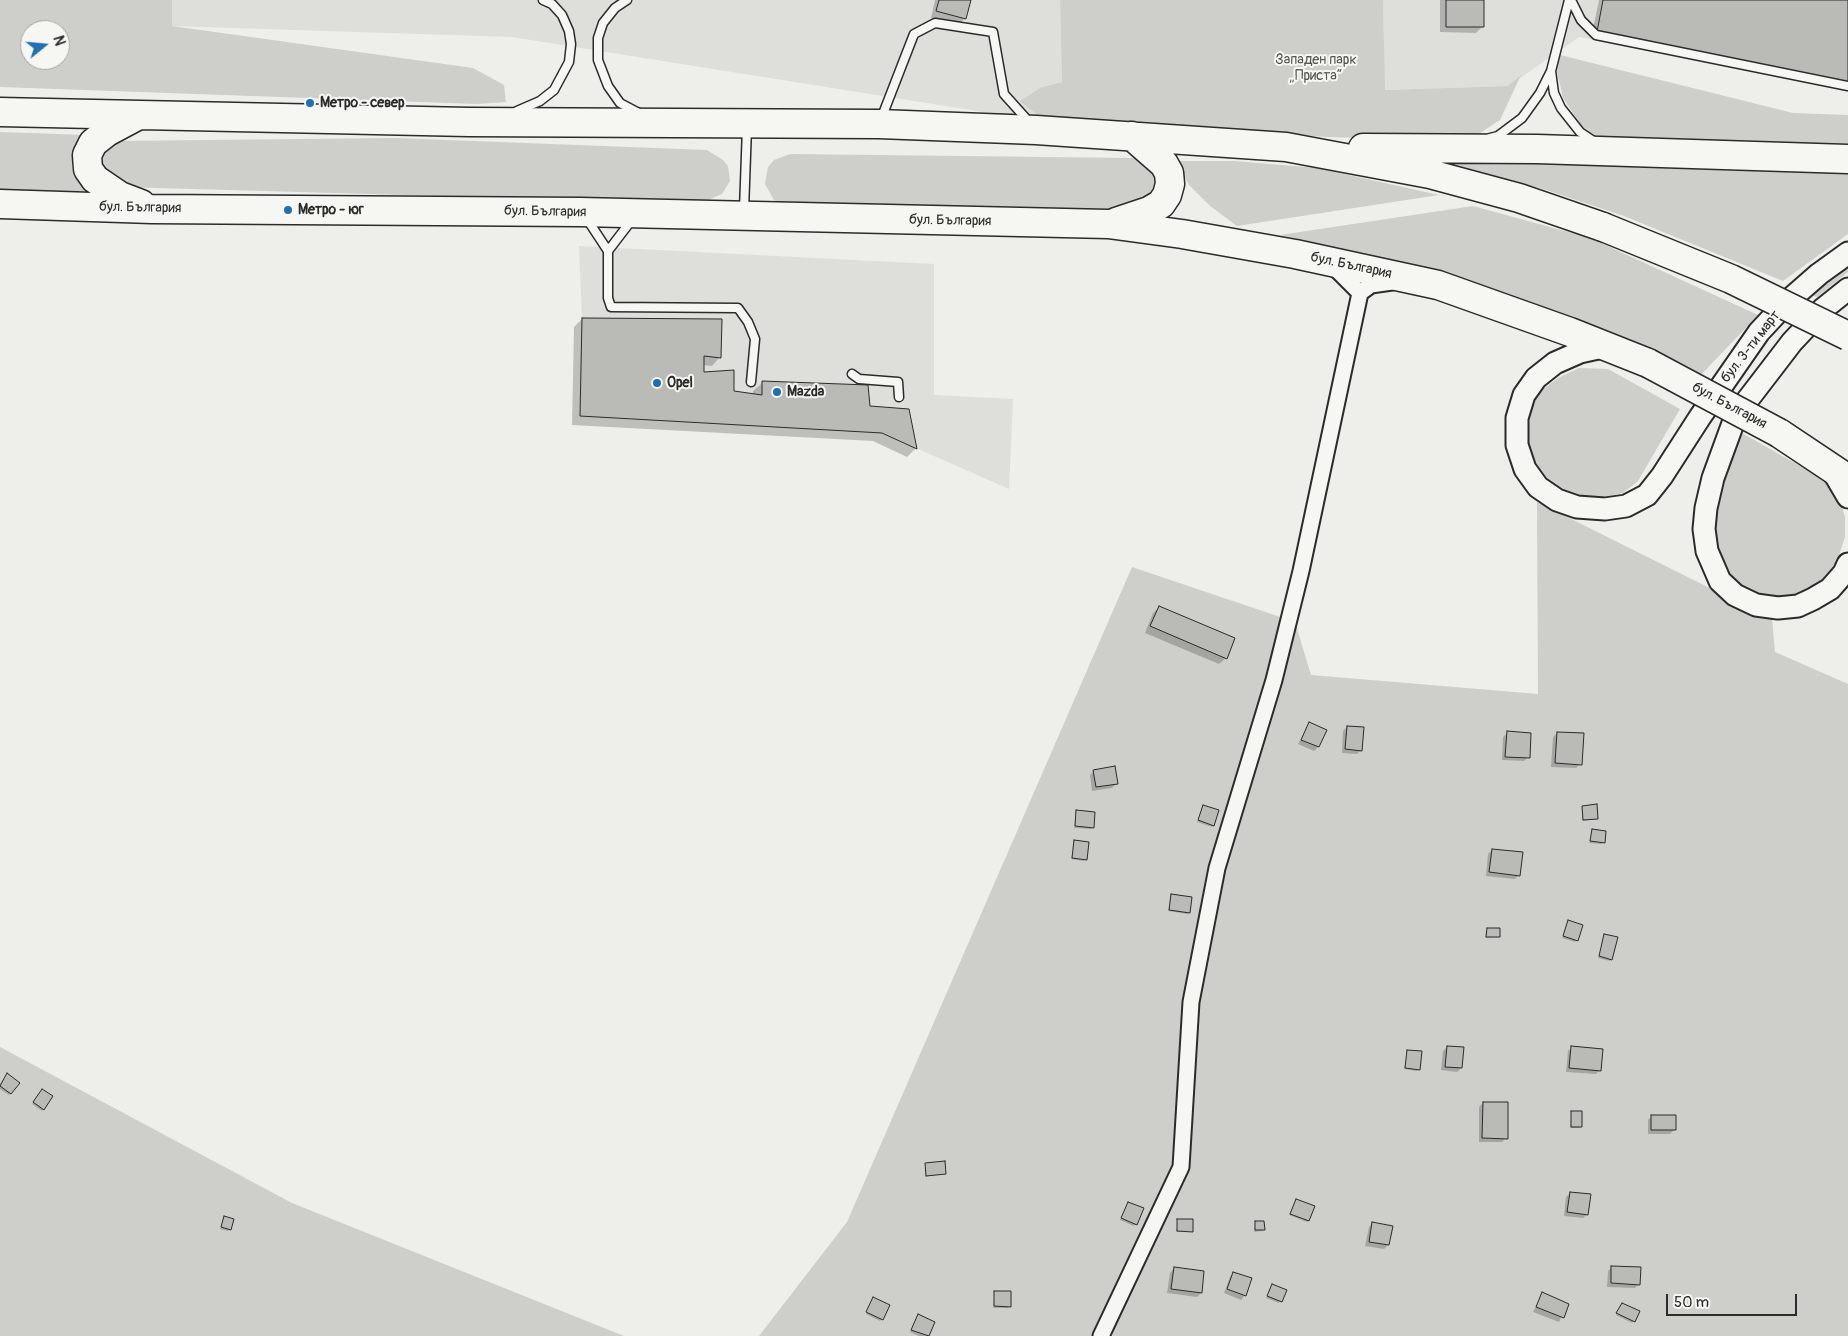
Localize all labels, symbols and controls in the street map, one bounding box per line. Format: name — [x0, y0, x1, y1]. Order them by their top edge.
north arrow — [20, 20, 70, 70]
text: N — [49, 34, 68, 48]
park label: Западен парк „Приста“ — [1275, 52, 1357, 84]
place label: Метро - север — [320, 95, 405, 111]
marker: Метро - север — [304, 97, 316, 109]
street label: бул. България — [99, 199, 181, 217]
place label: Метро - юг — [298, 202, 364, 218]
street label: бул. България — [504, 203, 586, 221]
marker: Метро - юг — [282, 204, 294, 216]
street label: бул. България — [909, 212, 991, 230]
street label: бул. България — [1309, 249, 1393, 283]
street label: бул. 3-ти март — [1718, 308, 1784, 386]
place label: Opel — [667, 375, 693, 391]
marker: Opel — [651, 377, 663, 389]
street label: бул. България — [1689, 379, 1769, 433]
place label: Mazda — [787, 384, 824, 400]
marker: Mazda — [771, 386, 783, 398]
scale bar — [1668, 1284, 1799, 1316]
text: 50 m — [1674, 1293, 1709, 1312]

